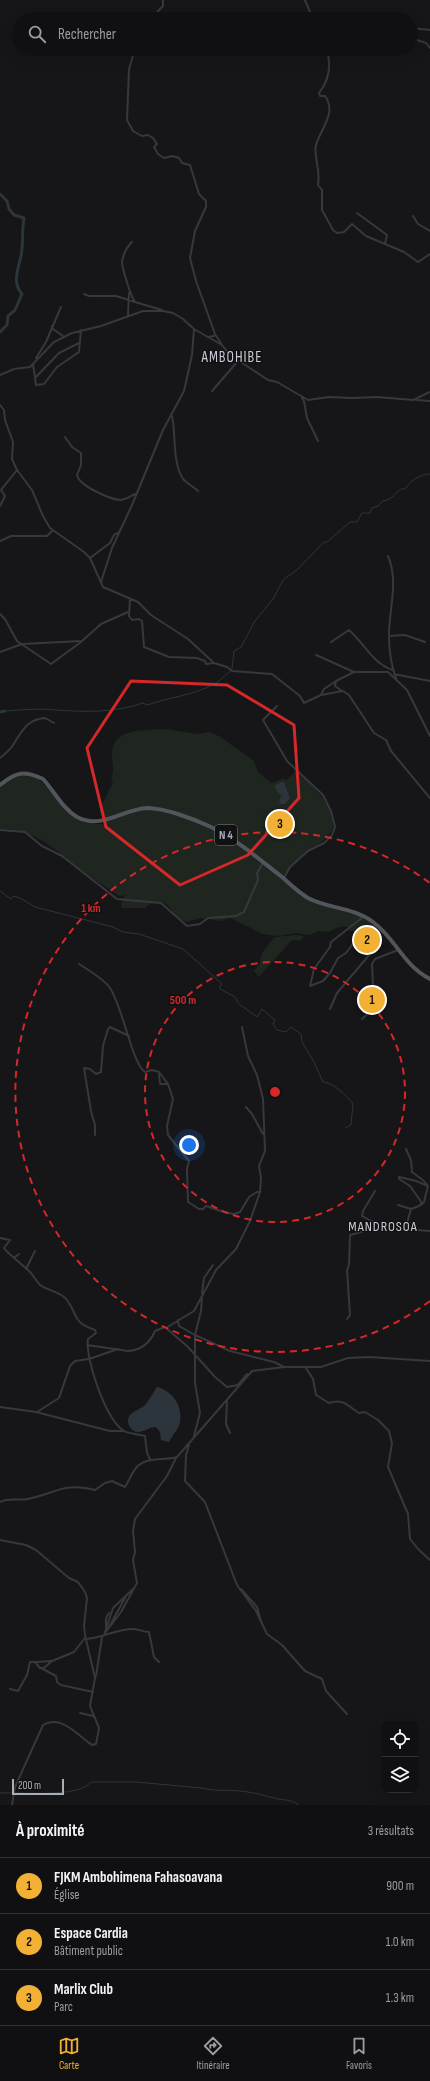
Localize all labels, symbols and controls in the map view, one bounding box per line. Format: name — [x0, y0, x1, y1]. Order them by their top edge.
search box — [12, 12, 418, 56]
icon: search — [26, 23, 48, 45]
text: Rechercher — [58, 25, 116, 44]
district label: AMBOHIBE — [201, 348, 262, 367]
pin: 3 — [267, 809, 293, 839]
road number: N 4 — [215, 825, 237, 845]
text: 1 km — [81, 901, 101, 916]
pin: 2 — [354, 925, 380, 955]
pin: 1 — [359, 985, 385, 1015]
text: 500 m — [170, 993, 196, 1008]
centre of rings — [268, 1085, 282, 1099]
your location — [179, 1135, 199, 1155]
district label: MANDROSOA — [348, 1218, 418, 1235]
map controls — [382, 1721, 418, 1793]
button: locate — [382, 1721, 418, 1757]
button: layers — [382, 1757, 418, 1793]
scale bar — [12, 1777, 64, 1796]
text: 200 m — [18, 1779, 41, 1792]
text: À proximité — [16, 1821, 84, 1841]
text: 3 résultats — [368, 1823, 414, 1839]
text: FJKM Ambohimena Fahasoavana — [54, 1868, 222, 1887]
text: 1 — [26, 1878, 32, 1894]
text: 900 m — [386, 1878, 414, 1894]
text: Église — [54, 1887, 80, 1903]
text: Espace Cardia — [54, 1924, 128, 1943]
text: 2 — [26, 1934, 32, 1950]
text: 1.0 km — [386, 1934, 414, 1950]
text: Bâtiment public — [54, 1943, 123, 1959]
text: Marlix Club — [54, 1980, 113, 1999]
text: 3 — [26, 1990, 32, 2006]
text: 1.3 km — [386, 1990, 414, 2006]
text: Parc — [54, 1999, 73, 2015]
tab: Carte — [58, 2035, 80, 2072]
tab: Itinéraire — [196, 2035, 230, 2072]
tab: Favoris — [346, 2035, 372, 2072]

